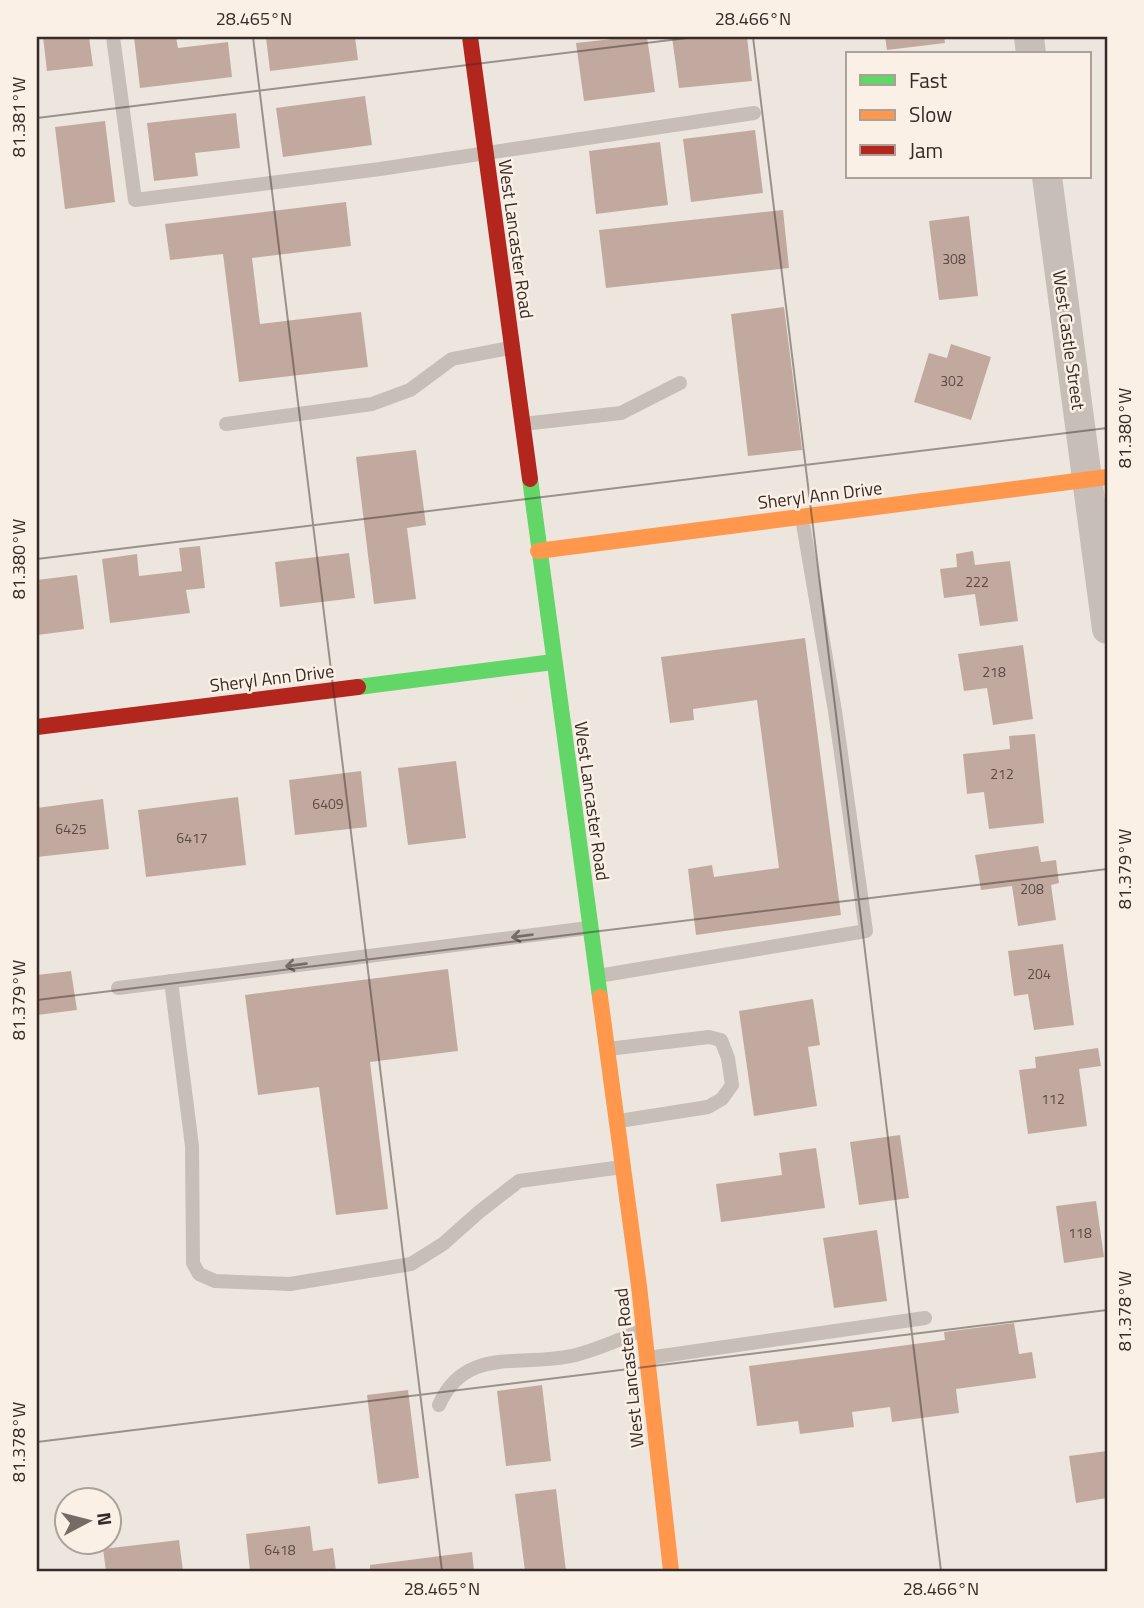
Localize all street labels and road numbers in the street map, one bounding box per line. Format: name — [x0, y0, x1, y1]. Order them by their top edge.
street label: West Lancaster Road — [491, 158, 541, 320]
street label: West Castle Street — [1046, 269, 1092, 412]
street label: Sheryl Ann Drive — [756, 474, 884, 516]
street label: Sheryl Ann Drive — [208, 657, 336, 699]
street label: West Lancaster Road — [567, 720, 617, 882]
street label: West Lancaster Road — [607, 1287, 651, 1449]

